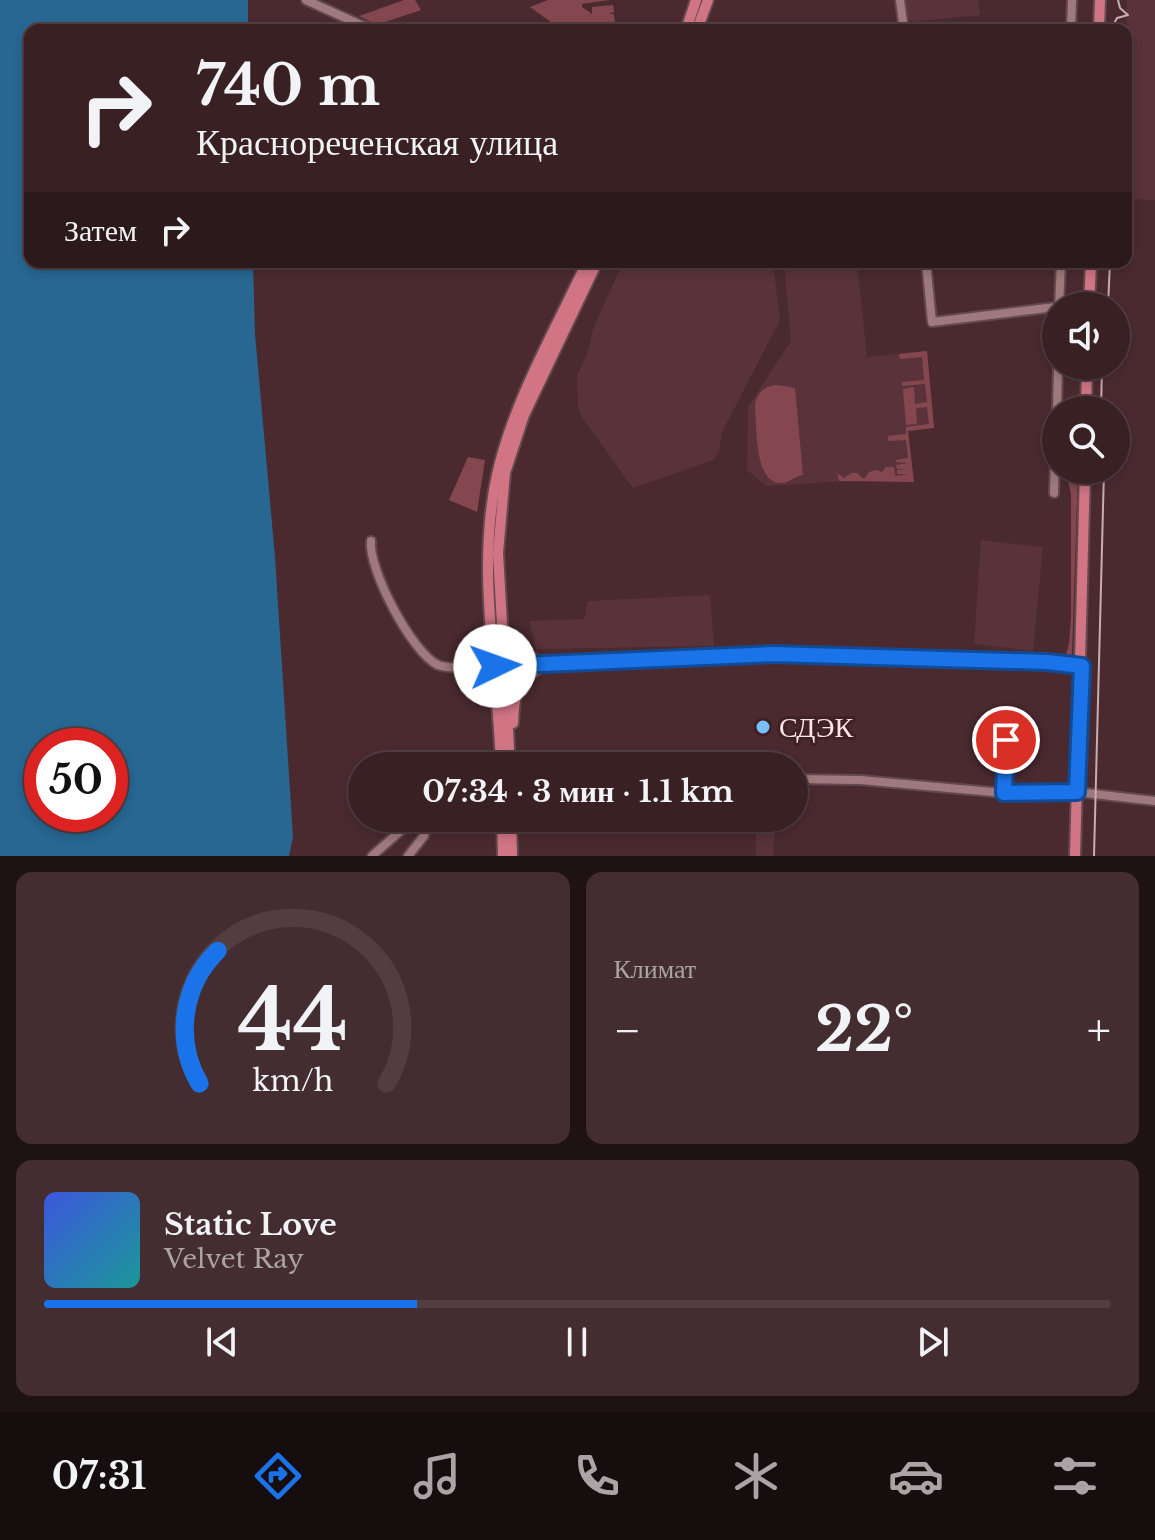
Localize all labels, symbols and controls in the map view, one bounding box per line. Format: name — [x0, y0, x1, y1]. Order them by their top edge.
text: 740 m — [196, 51, 380, 120]
icon: right — [64, 56, 168, 160]
text: Краснореченская улица — [196, 120, 558, 165]
icon: right — [153, 208, 197, 252]
text: Затем — [64, 212, 137, 249]
map controls — [1042, 292, 1130, 484]
button: sound — [1042, 292, 1130, 380]
button: search — [1042, 396, 1130, 484]
position arrow — [453, 624, 537, 708]
pin — [972, 706, 1040, 774]
place label: СДЭК — [779, 710, 854, 745]
marker: СДЭК — [754, 718, 772, 736]
icon: arrive — [984, 718, 1028, 762]
speed limit sign: 50 — [24, 728, 128, 832]
text: 07:34 · 3 мин · 1.1 km — [422, 773, 734, 810]
text: Климат — [614, 953, 696, 985]
text: 44 — [238, 969, 348, 1072]
text: 22° — [815, 993, 913, 1067]
text: − — [614, 1003, 641, 1058]
text: + — [1087, 1003, 1111, 1058]
text: km/h — [252, 1063, 333, 1099]
text: Static Love — [164, 1206, 337, 1243]
text: Velvet Ray — [164, 1243, 304, 1275]
icon: previous — [200, 1320, 244, 1364]
icon: pause — [555, 1320, 599, 1364]
icon: next — [911, 1320, 955, 1364]
icon: directions — [250, 1448, 306, 1504]
icon: music — [409, 1448, 465, 1504]
icon: phone — [569, 1448, 625, 1504]
icon: climate — [728, 1448, 784, 1504]
icon: car — [888, 1448, 944, 1504]
icon: filters — [1047, 1448, 1103, 1504]
text: 07:31 — [52, 1454, 146, 1499]

